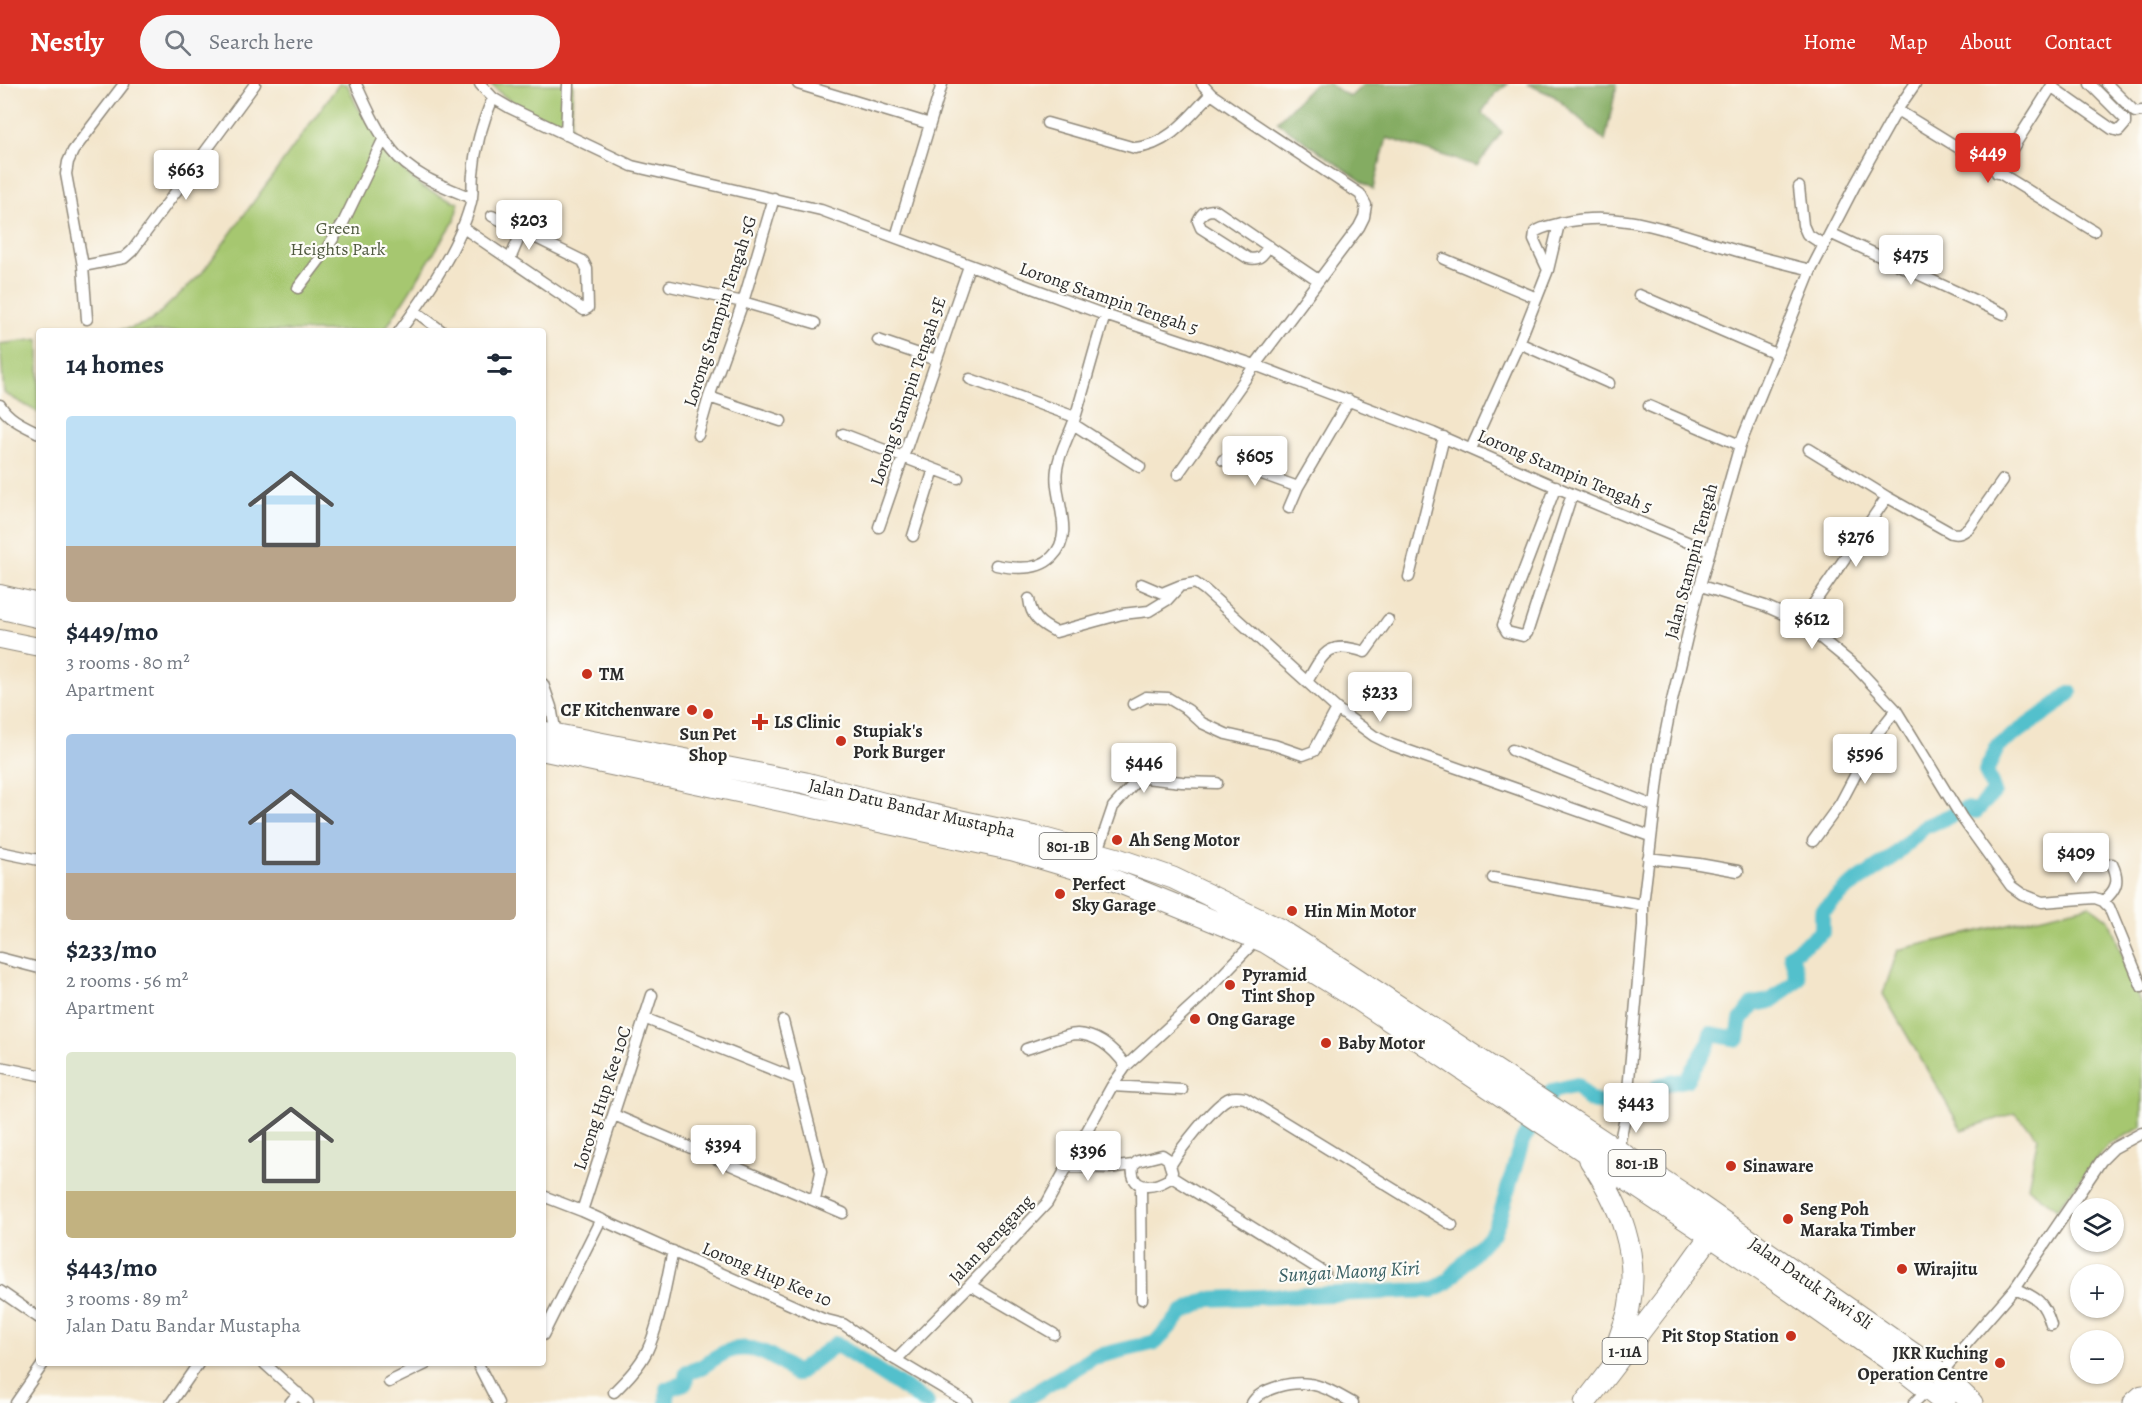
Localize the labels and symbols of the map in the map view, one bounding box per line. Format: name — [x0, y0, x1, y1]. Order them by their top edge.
pin: $449 — [1952, 133, 2024, 184]
pin: $663 — [150, 150, 222, 201]
pin: $203 — [493, 200, 565, 251]
street label: Lorong Stampin Tengah 5G — [678, 212, 762, 410]
park label: Green Heights Park — [290, 216, 386, 261]
pin: $475 — [1875, 235, 1947, 286]
street label: Lorong Stampin Tengah 5 — [1016, 256, 1202, 340]
street label: Lorong Stampin Tengah 5E — [864, 293, 952, 489]
street label: Lorong Stampin Tengah 5 — [1474, 423, 1656, 519]
pin: $605 — [1219, 436, 1291, 487]
street label: Jalan Stampin Tengah — [1659, 480, 1723, 642]
pin: $276 — [1820, 517, 1892, 568]
pin: $612 — [1776, 599, 1848, 650]
place label: TM — [599, 662, 624, 686]
marker: TM — [580, 667, 594, 681]
pin: $233 — [1344, 672, 1416, 723]
place label: CF Kitchenware — [560, 698, 680, 722]
marker: CF Kitchenware — [685, 703, 699, 717]
marker: Sun Pet Shop — [701, 707, 715, 721]
place label: LS Clinic — [774, 710, 841, 734]
marker: LS Clinic — [751, 713, 769, 731]
place label: Stupiak's Pork Burger — [853, 719, 946, 764]
place label: Sun Pet Shop — [680, 722, 736, 767]
marker: Stupiak's Pork Burger — [834, 734, 848, 748]
pin: $596 — [1829, 734, 1901, 785]
pin: $446 — [1108, 743, 1180, 794]
street label: Jalan Datu Bandar Mustapha — [806, 773, 1018, 844]
place label: Ah Seng Motor — [1128, 828, 1241, 852]
road number: 801-1B — [1040, 833, 1096, 859]
marker: Ah Seng Motor — [1110, 833, 1124, 847]
pin: $409 — [2040, 833, 2112, 884]
place label: Perfect Sky Garage — [1072, 872, 1156, 917]
marker: Perfect Sky Garage — [1053, 887, 1067, 901]
place label: Hin Min Motor — [1304, 899, 1417, 923]
marker: Hin Min Motor — [1285, 904, 1299, 918]
place label: Pyramid Tint Shop — [1242, 963, 1315, 1008]
marker: Pyramid Tint Shop — [1223, 978, 1237, 992]
place label: Ong Garage — [1207, 1007, 1295, 1031]
marker: Ong Garage — [1188, 1012, 1202, 1026]
street label: Lorong Hup Kee 10C — [567, 1023, 637, 1173]
place label: Baby Motor — [1338, 1031, 1426, 1055]
marker: Baby Motor — [1319, 1036, 1333, 1050]
pin: $443 — [1600, 1083, 1672, 1134]
pin: $394 — [687, 1125, 759, 1176]
pin: $396 — [1052, 1131, 1124, 1182]
road number: 801-1B — [1608, 1150, 1666, 1176]
place label: Sinaware — [1743, 1154, 1814, 1178]
marker: Sinaware — [1724, 1159, 1738, 1173]
street label: Jalan Benggang — [944, 1189, 1038, 1289]
place label: Seng Poh Maraka Timber — [1800, 1197, 1916, 1242]
marker: Seng Poh Maraka Timber — [1781, 1212, 1795, 1226]
street label: Jalan Datuk Tawi Sli — [1744, 1231, 1878, 1335]
street label: Lorong Hup Kee 10 — [698, 1236, 836, 1312]
water label: Sungai Maong Kiri — [1278, 1254, 1420, 1289]
place label: Wirajitu — [1913, 1257, 1978, 1281]
marker: Wirajitu — [1895, 1262, 1909, 1276]
place label: Pit Stop Station — [1662, 1324, 1779, 1348]
marker: Pit Stop Station — [1784, 1329, 1798, 1343]
road number: 1-11A — [1602, 1338, 1648, 1364]
place label: JKR Kuching Operation Centre — [1857, 1341, 1989, 1386]
marker: JKR Kuching Operation Centre — [1993, 1356, 2007, 1370]

